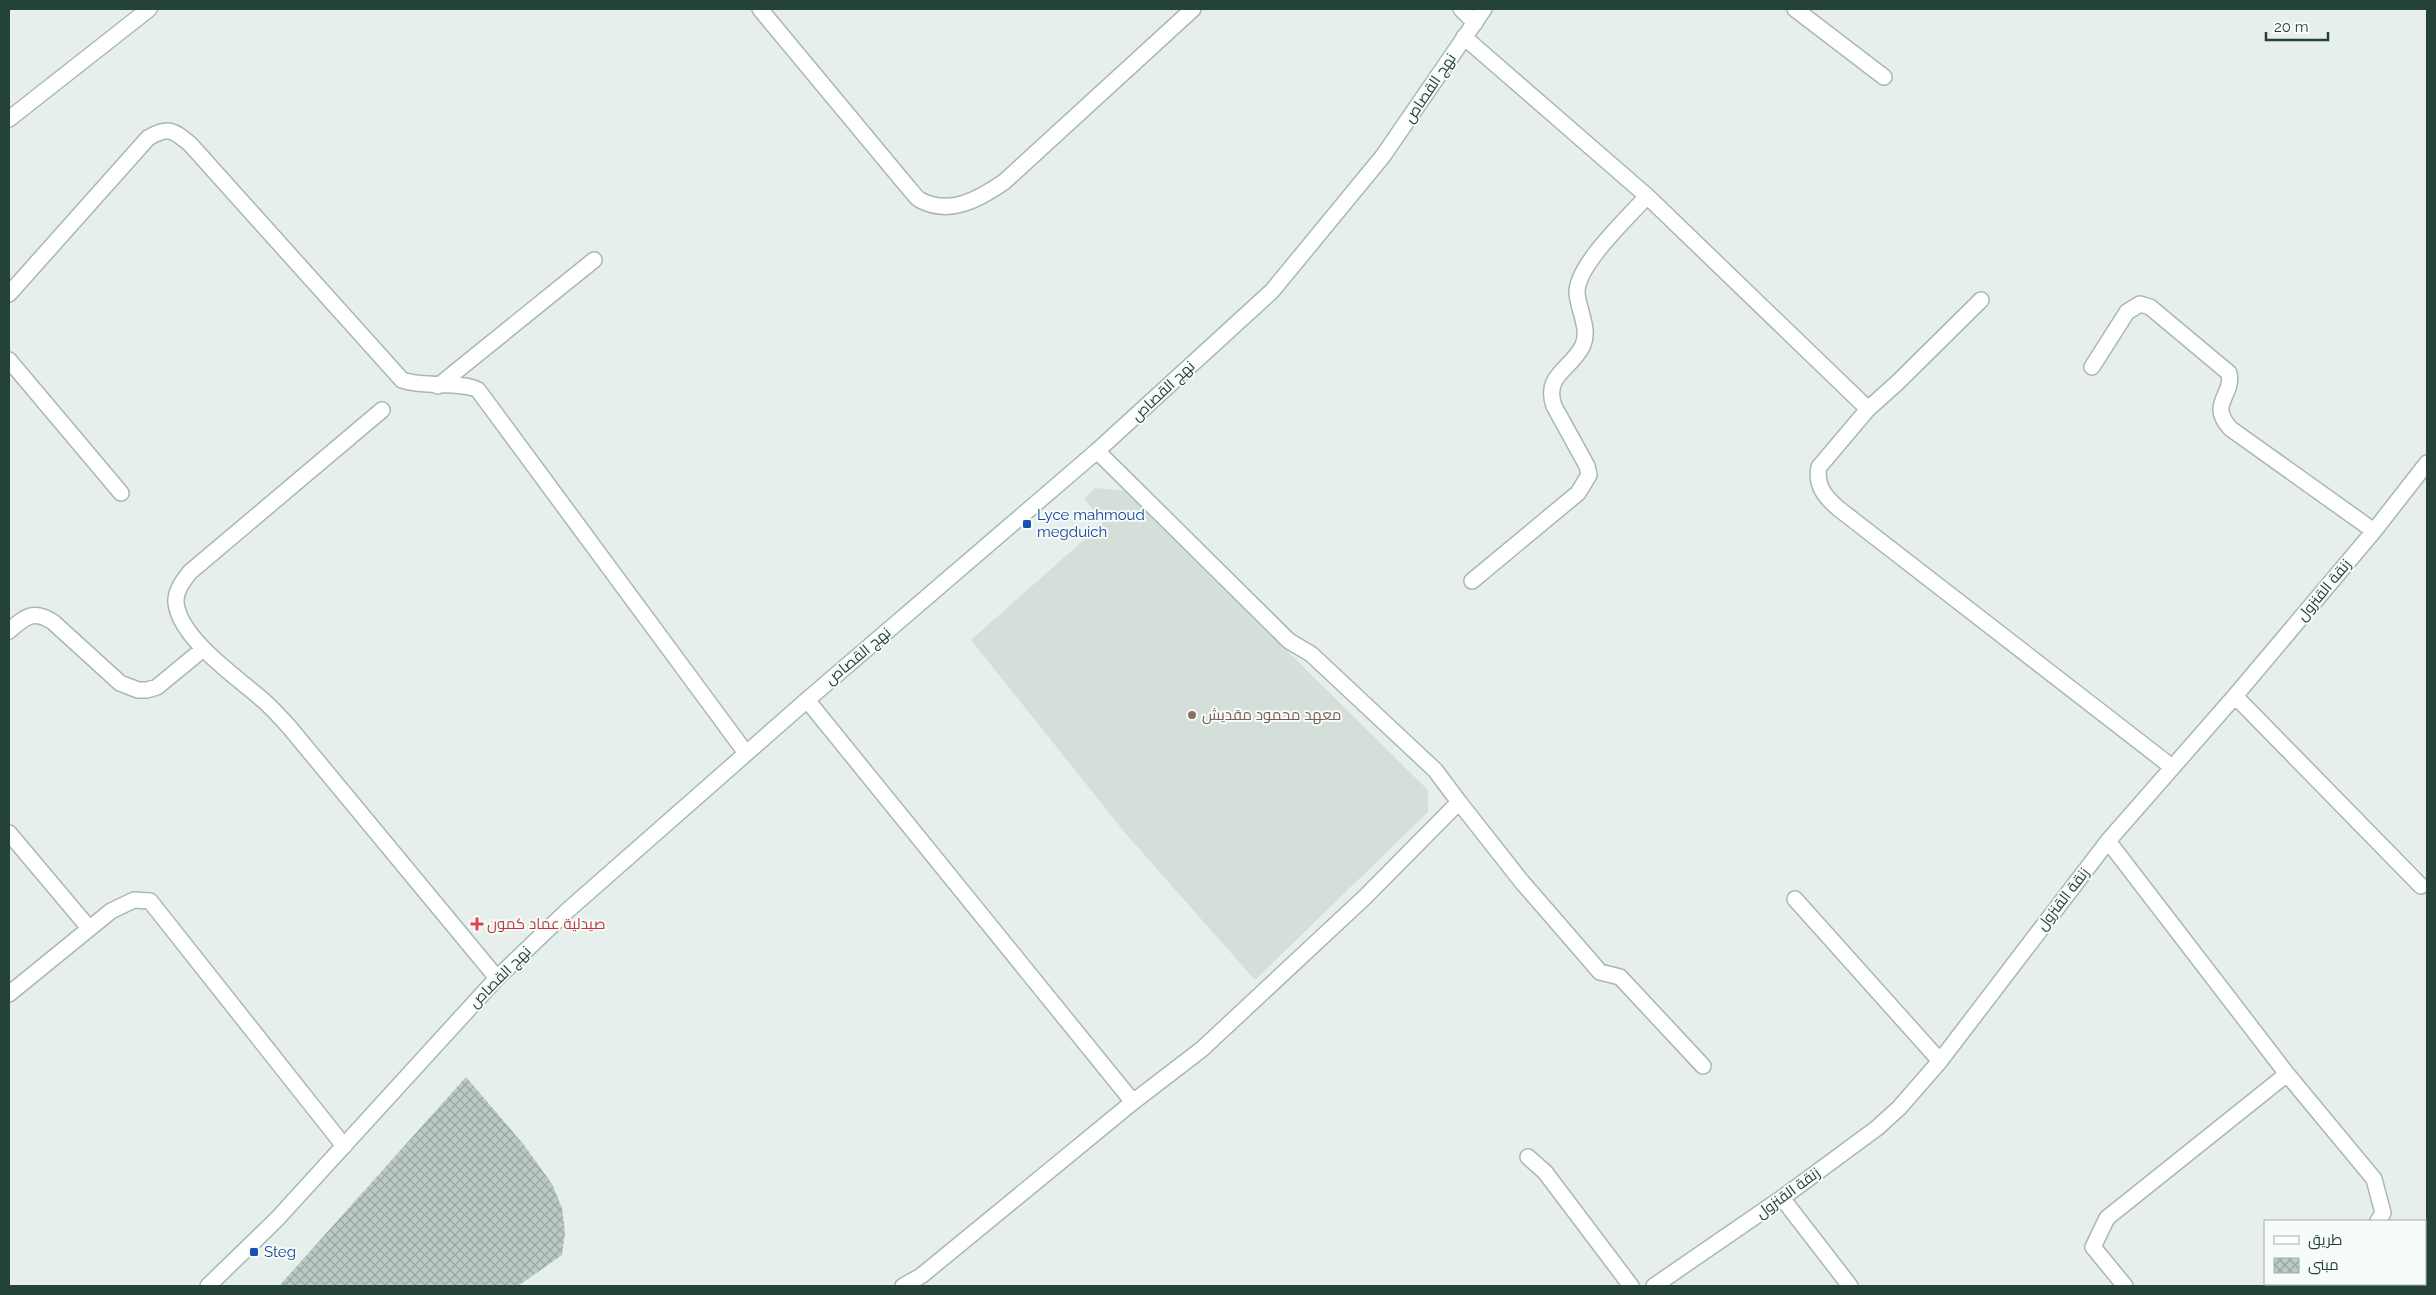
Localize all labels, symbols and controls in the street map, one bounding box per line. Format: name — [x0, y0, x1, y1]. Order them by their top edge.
scale bar — [2266, 10, 2328, 42]
text: 20 m — [2274, 18, 2309, 36]
street label: نهج القصاص — [1400, 50, 1461, 127]
street label: نهج القصاص — [1128, 357, 1200, 426]
place label: Lyce mahmoud megduich — [1037, 506, 1145, 541]
marker: Lyce mahmoud megduich — [1021, 518, 1033, 530]
street label: زنقة القنزول — [2293, 556, 2355, 624]
street label: نهج القصاص — [822, 623, 896, 690]
place label: معهد محمود مقديش — [1202, 706, 1341, 725]
marker: معهد محمود مقديش — [1186, 709, 1198, 721]
street label: زنقة القنزول — [2033, 864, 2093, 934]
place label: صيدلية عماد كمون — [487, 915, 605, 934]
marker: صيدلية عماد كمون — [471, 918, 483, 930]
street label: نهج القصاص — [465, 942, 536, 1013]
street label: زنقة القنزول — [1752, 1164, 1824, 1222]
legend — [2264, 1220, 2426, 1285]
text: طريق — [2308, 1231, 2342, 1250]
place label: Steg — [264, 1243, 296, 1261]
marker: Steg — [248, 1246, 260, 1258]
text: مبنى — [2308, 1256, 2339, 1275]

